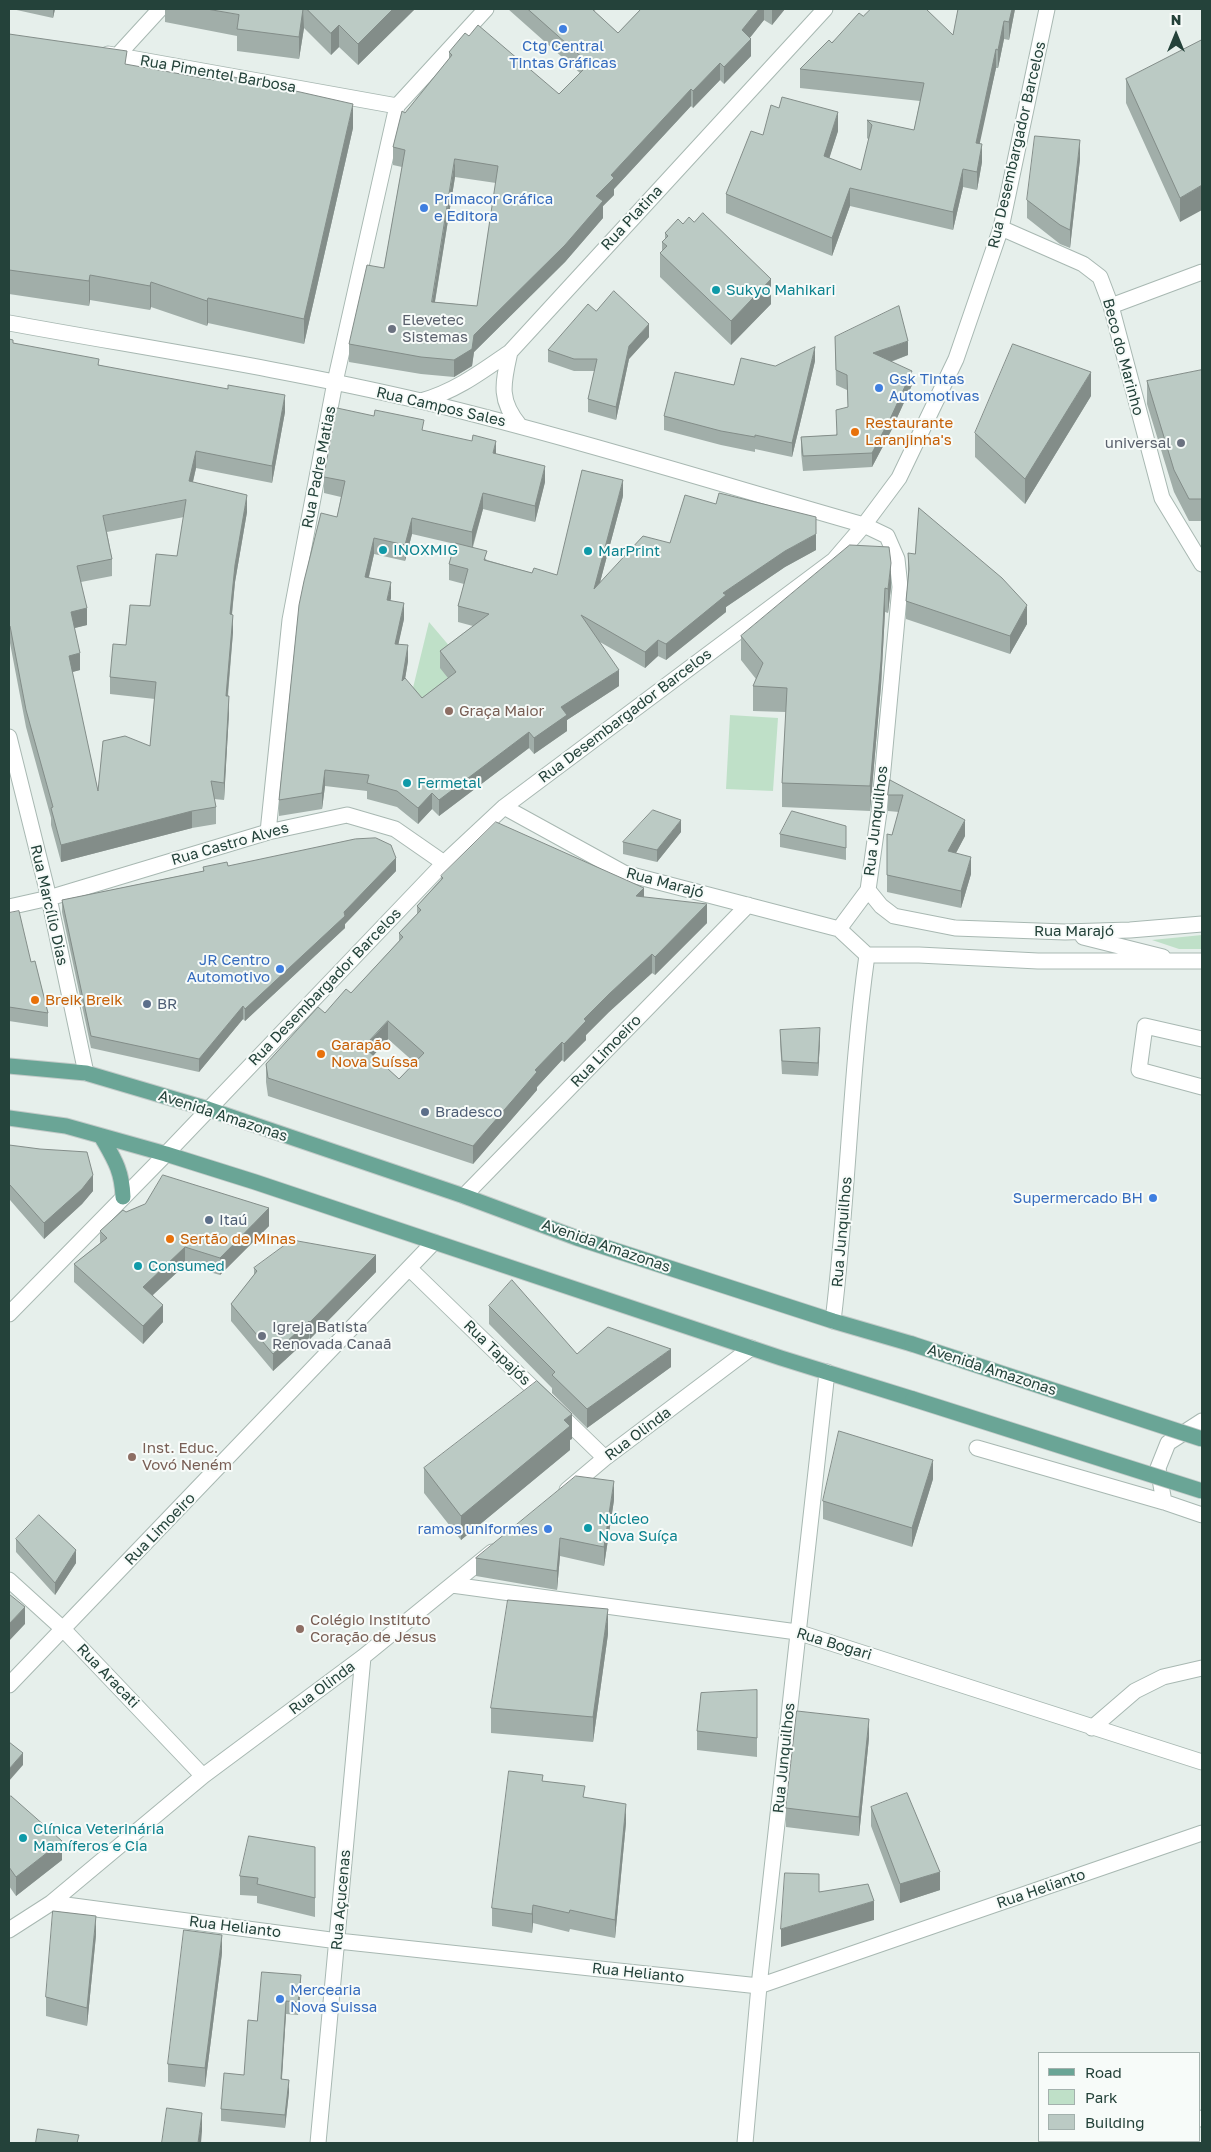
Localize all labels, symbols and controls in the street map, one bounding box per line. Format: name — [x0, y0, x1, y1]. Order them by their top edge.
north arrow — [1151, 10, 1201, 60]
text: N — [1171, 11, 1181, 28]
marker: Ctg Central Tintas Gráficas — [557, 23, 569, 35]
place label: Ctg Central Tintas Gráficas — [509, 37, 617, 72]
street label: Rua Desembargador Barcelos — [984, 40, 1050, 250]
street label: Rua Pimentel Barbosa — [138, 51, 298, 97]
street label: Rua Platina — [598, 182, 666, 254]
place label: Primacor Gráfica e Editora — [434, 190, 553, 225]
marker: Primacor Gráfica e Editora — [418, 202, 430, 214]
place label: Sukyo Mahikari — [726, 281, 835, 299]
marker: Sukyo Mahikari — [710, 284, 722, 296]
street label: Beco do Marinho — [1099, 297, 1147, 417]
place label: Elevetec Sistemas — [402, 311, 468, 346]
marker: Elevetec Sistemas — [386, 323, 398, 335]
place label: Gsk Tintas Automotivas — [889, 370, 979, 405]
marker: Gsk Tintas Automotivas — [873, 382, 885, 394]
street label: Rua Campos Sales — [374, 383, 508, 431]
street label: Rua Padre Matias — [298, 404, 340, 530]
place label: Restaurante Laranjinha's — [865, 414, 953, 449]
marker: Restaurante Laranjinha's — [849, 426, 861, 438]
place label: universal — [1105, 434, 1171, 452]
marker: universal — [1175, 437, 1187, 449]
place label: INOXMIG — [393, 541, 458, 559]
place label: MarPrint — [598, 542, 660, 560]
marker: INOXMIG — [377, 544, 389, 556]
marker: MarPrint — [582, 545, 594, 557]
street label: Rua Desembargador Barcelos — [535, 645, 715, 787]
place label: Graça Maior — [459, 702, 544, 720]
marker: Graça Maior — [443, 705, 455, 717]
street label: Rua Junquilhos — [860, 765, 892, 877]
place label: Fermetal — [417, 774, 482, 792]
marker: Fermetal — [401, 777, 413, 789]
street label: Rua Castro Alves — [169, 819, 291, 869]
street label: Rua Marcílio Dias — [26, 843, 72, 967]
street label: Rua Marajó — [624, 864, 706, 902]
street label: Rua Desembargador Barcelos — [245, 905, 405, 1069]
street label: Rua Marajó — [1034, 922, 1114, 940]
place label: JR Centro Automotivo — [187, 951, 270, 986]
marker: JR Centro Automotivo — [274, 963, 286, 975]
place label: Breik Breik — [45, 991, 123, 1009]
marker: Breik Breik — [29, 994, 41, 1006]
place label: BR — [157, 995, 177, 1013]
marker: BR — [141, 998, 153, 1010]
street label: Rua Limoeiro — [567, 1011, 645, 1091]
place label: Garapão Nova Suíssa — [331, 1036, 418, 1071]
marker: Garapão Nova Suíssa — [315, 1048, 327, 1060]
street label: Avenida Amazonas — [156, 1087, 290, 1145]
place label: Bradesco — [435, 1103, 502, 1121]
marker: Bradesco — [419, 1106, 431, 1118]
street label: Rua Junquilhos — [828, 1176, 856, 1288]
place label: Supermercado BH — [1013, 1189, 1143, 1207]
marker: Supermercado BH — [1147, 1192, 1159, 1204]
place label: Itaú — [219, 1211, 247, 1229]
marker: Itaú — [203, 1214, 215, 1226]
street label: Avenida Amazonas — [539, 1216, 673, 1276]
place label: Sertão de Minas — [180, 1230, 296, 1248]
marker: Sertão de Minas — [164, 1233, 176, 1245]
place label: Consumed — [148, 1257, 225, 1275]
marker: Consumed — [132, 1260, 144, 1272]
street label: Rua Tapajós — [460, 1317, 534, 1389]
place label: Igreja Batista Renovada Canaã — [272, 1318, 391, 1353]
marker: Igreja Batista Renovada Canaã — [256, 1330, 268, 1342]
street label: Avenida Amazonas — [925, 1341, 1059, 1399]
street label: Rua Olinda — [601, 1403, 675, 1465]
place label: Inst. Educ. Vovó Neném — [142, 1439, 232, 1474]
marker: Inst. Educ. Vovó Neném — [126, 1451, 138, 1463]
street label: Rua Limoeiro — [121, 1489, 199, 1569]
place label: Núcleo Nova Suíça — [598, 1510, 678, 1545]
place label: ramos uniformes — [417, 1520, 538, 1538]
marker: Núcleo Nova Suíça — [582, 1522, 594, 1534]
marker: ramos uniformes — [542, 1523, 554, 1535]
place label: Colégio Instituto Coração de Jesus — [310, 1611, 436, 1646]
marker: Colégio Instituto Coração de Jesus — [294, 1623, 306, 1635]
street label: Rua Bogari — [794, 1624, 874, 1664]
street label: Rua Aracati — [73, 1640, 143, 1712]
street label: Rua Olinda — [285, 1657, 359, 1719]
street label: Rua Junquilhos — [769, 1702, 799, 1814]
place label: Clínica Veterinária Mamíferos e Cia — [33, 1820, 164, 1855]
marker: Clínica Veterinária Mamíferos e Cia — [17, 1832, 29, 1844]
street label: Rua Açucenas — [328, 1849, 354, 1951]
street label: Rua Helianto — [994, 1865, 1088, 1913]
street label: Rua Helianto — [188, 1912, 282, 1942]
street label: Rua Helianto — [591, 1959, 685, 1987]
place label: Mercearia Nova Suissa — [290, 1981, 377, 2016]
marker: Mercearia Nova Suissa — [274, 1993, 286, 2005]
legend — [1038, 2052, 1201, 2142]
text: Road — [1085, 2063, 1122, 2081]
text: Park — [1085, 2088, 1117, 2106]
text: Building — [1085, 2113, 1145, 2131]

